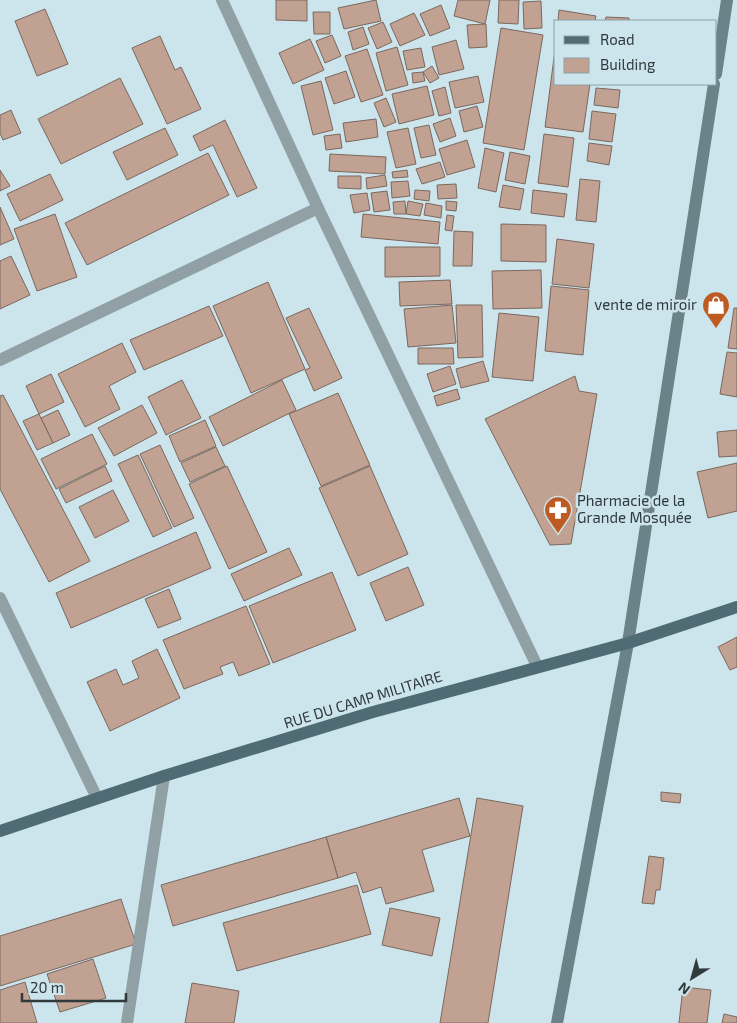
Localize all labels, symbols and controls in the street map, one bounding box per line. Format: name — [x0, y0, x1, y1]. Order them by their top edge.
legend — [554, 20, 717, 85]
text: Road — [600, 30, 635, 48]
text: Building — [600, 55, 656, 73]
shop icon: vente de miroir — [701, 290, 731, 329]
place label: vente de miroir — [594, 295, 697, 313]
place label: Pharmacie de la Grande Mosquée — [577, 491, 692, 526]
pharmacy icon: Pharmacie de la Grande Mosquée — [543, 495, 573, 534]
street label: RUE DU CAMP MILITAIRE — [281, 666, 444, 732]
north arrow — [667, 953, 717, 1003]
scale bar — [22, 970, 126, 1002]
text: 20 m — [30, 978, 64, 996]
text: N — [675, 979, 693, 999]

